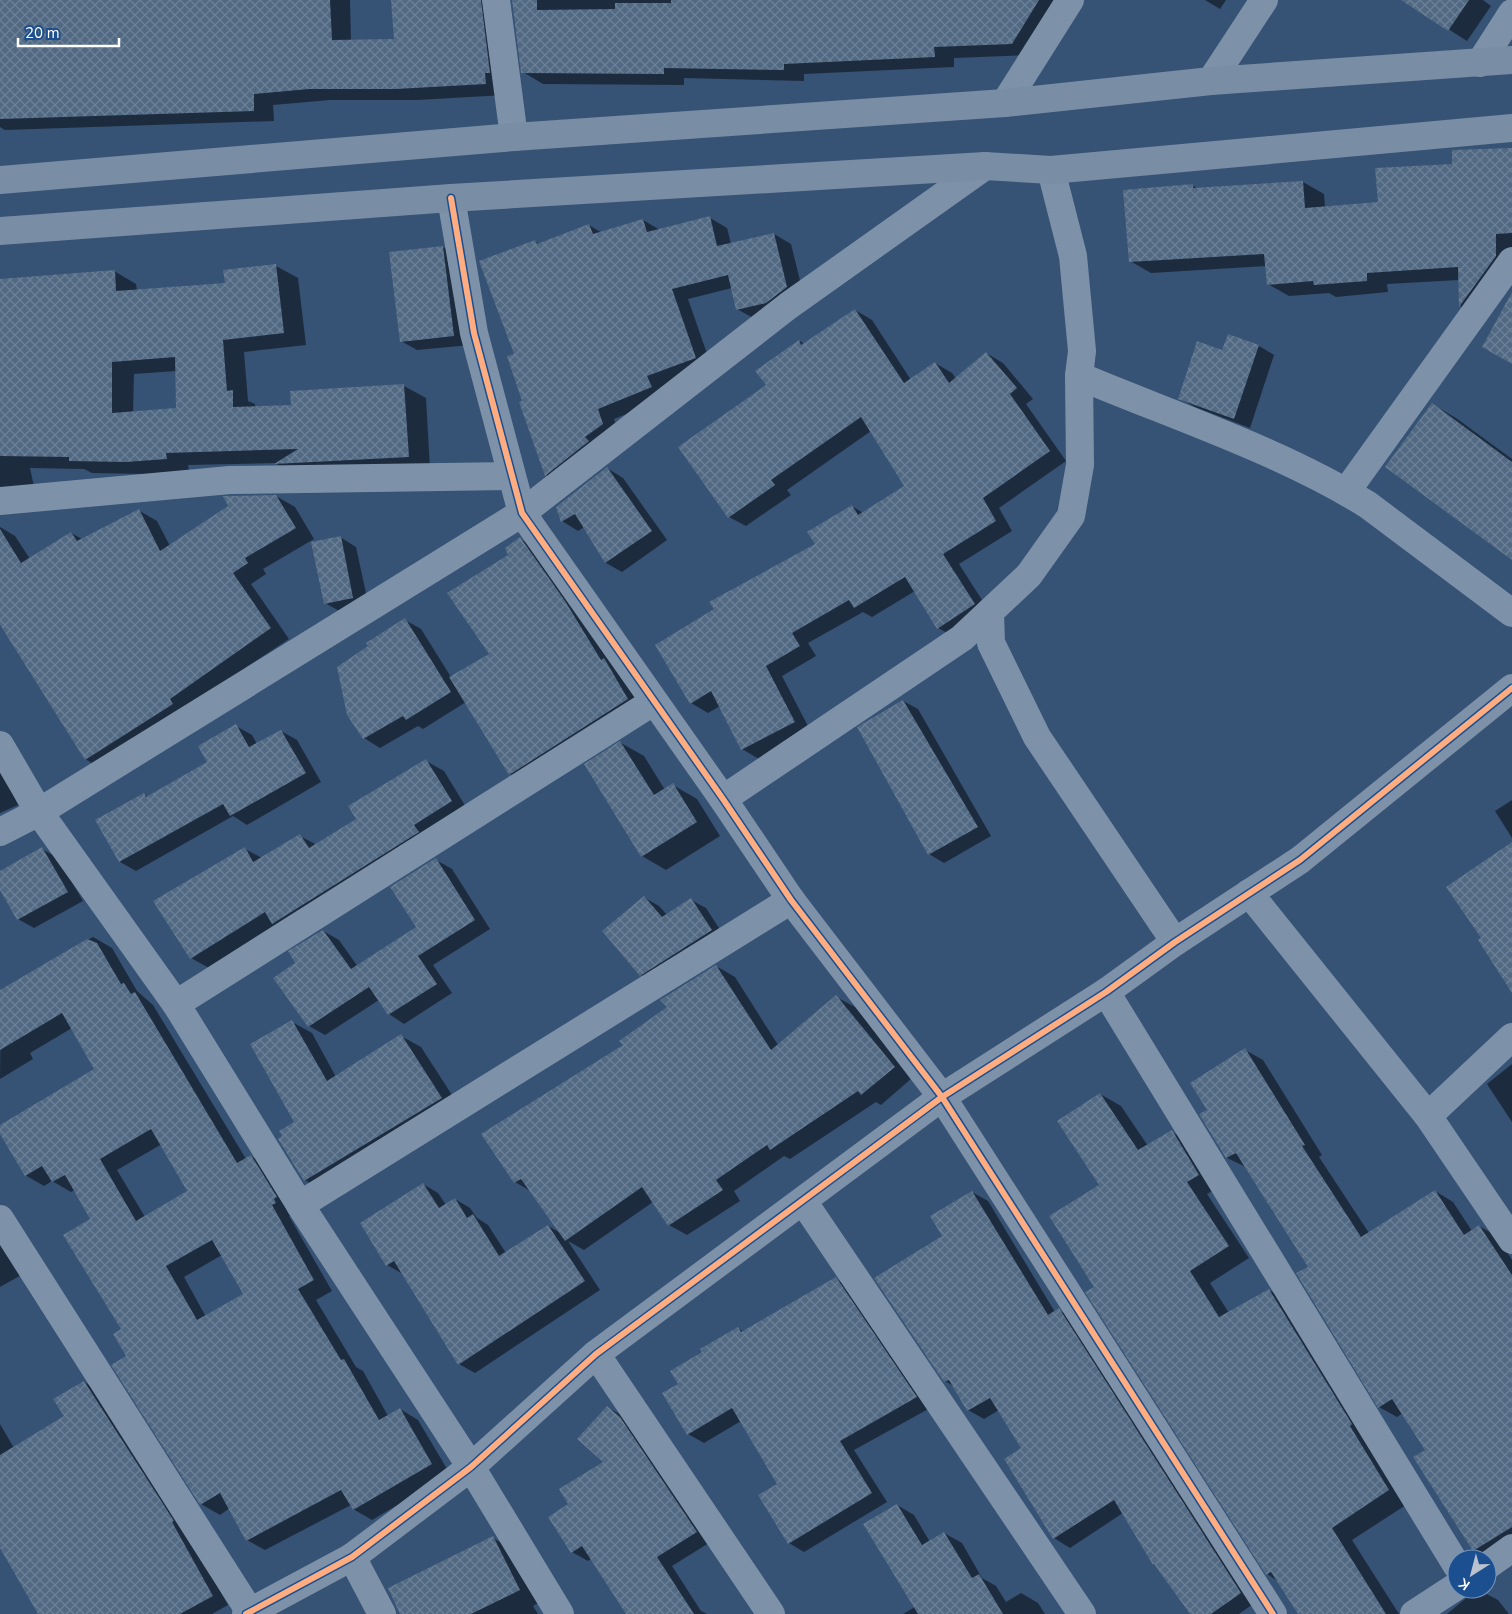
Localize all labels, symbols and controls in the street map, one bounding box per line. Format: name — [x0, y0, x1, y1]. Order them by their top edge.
scale bar — [18, 15, 119, 47]
text: 20 m — [25, 23, 60, 43]
north arrow — [1447, 1549, 1497, 1599]
text: K — [1455, 1573, 1474, 1595]

